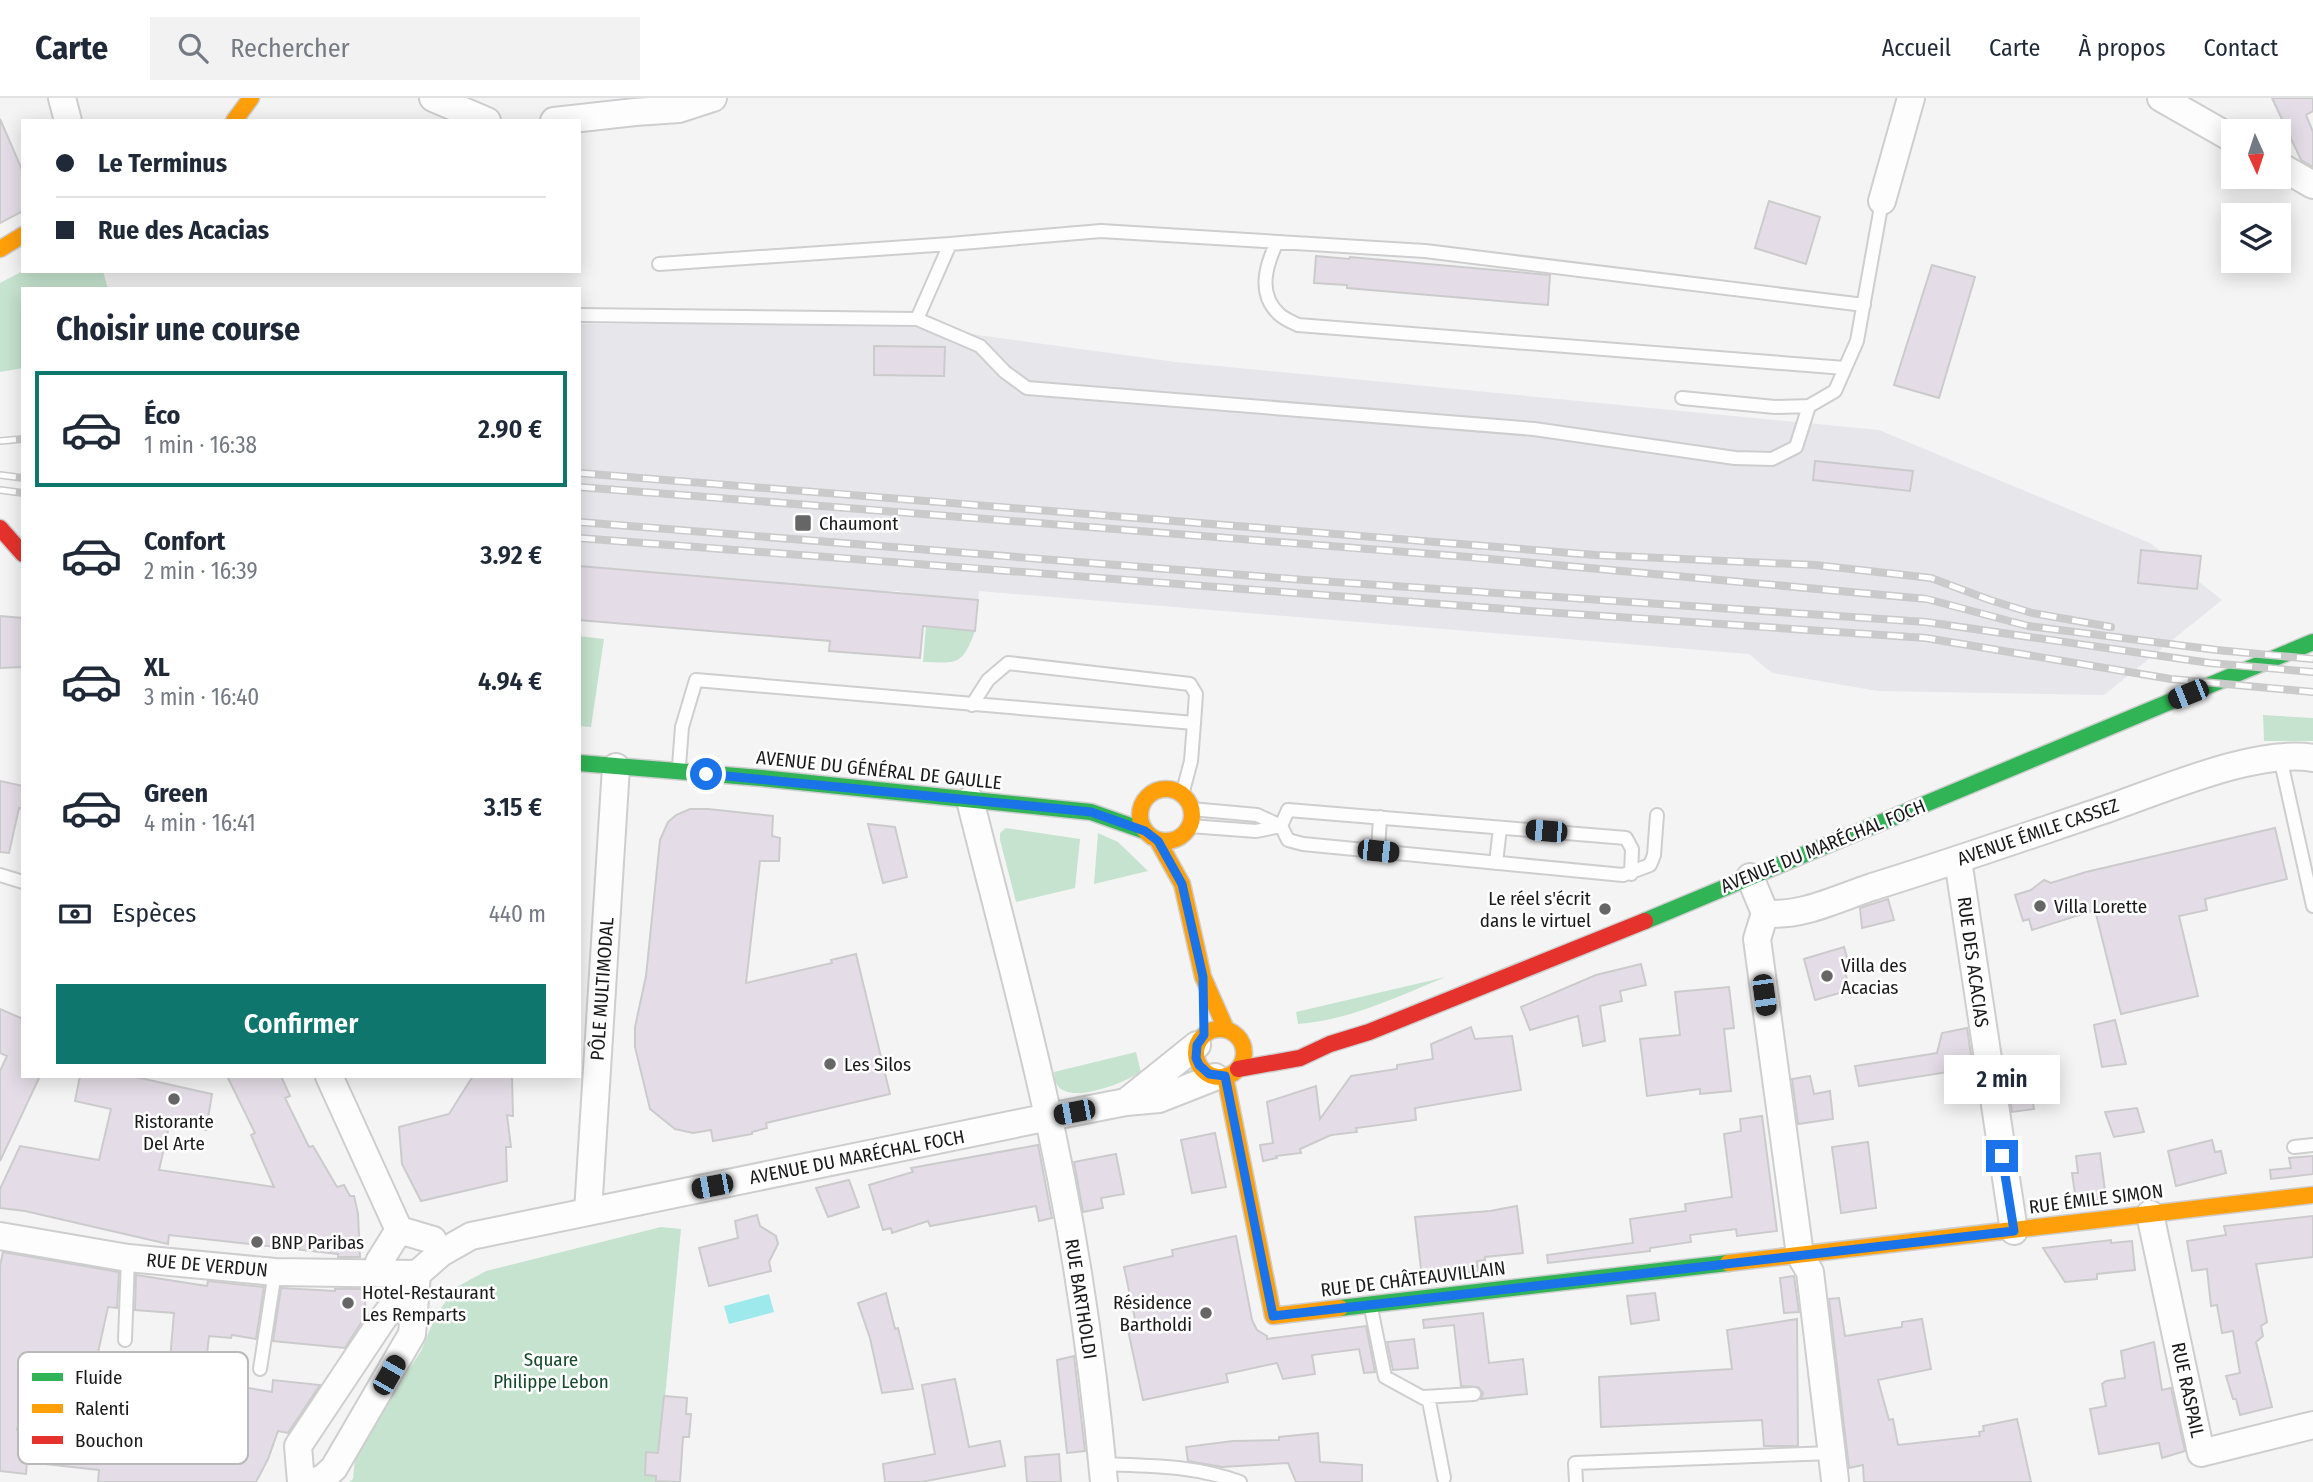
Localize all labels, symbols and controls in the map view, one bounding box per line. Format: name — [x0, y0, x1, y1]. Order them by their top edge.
search box — [150, 17, 640, 80]
text: Carte — [35, 28, 108, 68]
icon: search — [174, 29, 212, 67]
text: Rechercher — [230, 33, 350, 64]
text: Accueil — [1882, 34, 1951, 62]
text: Carte — [1989, 34, 2040, 62]
text: À propos — [2078, 34, 2165, 62]
text: Contact — [2203, 34, 2278, 62]
north arrow — [2221, 119, 2291, 189]
map controls — [2221, 119, 2291, 273]
text: Le Terminus — [98, 148, 227, 179]
button: layers — [2221, 203, 2291, 273]
text: Rue des Acacias — [98, 215, 269, 246]
text: Choisir une course — [56, 310, 300, 348]
icon: car — [60, 398, 123, 461]
text: Éco — [144, 400, 181, 431]
text: 2.90 € — [478, 414, 542, 445]
text: 1 min · 16:38 — [144, 431, 257, 459]
place label: Chaumont — [819, 512, 899, 535]
marker: Chaumont — [793, 513, 813, 533]
icon: car — [60, 524, 123, 587]
text: Confort — [144, 526, 225, 557]
text: 3.92 € — [480, 540, 542, 571]
text: 2 min · 16:39 — [144, 557, 258, 585]
icon: car — [60, 650, 123, 713]
text: XL — [144, 652, 170, 683]
text: 4.94 € — [478, 666, 542, 697]
car — [2165, 676, 2212, 712]
text: 3 min · 16:40 — [144, 683, 259, 711]
street label: AVENUE DU GÉNÉRAL DE GAULLE — [755, 746, 1003, 794]
route start — [690, 758, 722, 790]
icon: car — [60, 776, 123, 839]
text: Green — [144, 778, 208, 809]
text: 3.15 € — [484, 792, 542, 823]
street label: AVENUE DU MARÉCHAL FOCH — [1717, 794, 1929, 898]
street label: AVENUE ÉMILE CASSEZ — [1954, 794, 2122, 870]
text: 4 min · 16:41 — [144, 809, 256, 837]
car — [1525, 819, 1568, 843]
car — [1357, 838, 1400, 864]
place label: Le réel s'écrit dans le virtuel — [1480, 887, 1592, 932]
icon: cash — [56, 895, 94, 933]
street label: RUE DES ACACIAS — [1952, 895, 1994, 1029]
place label: Villa Lorette — [2054, 895, 2147, 918]
text: Espèces — [112, 898, 196, 929]
marker: Villa Lorette — [2032, 898, 2048, 914]
text: 440 m — [489, 900, 546, 928]
marker: Le réel s'écrit dans le virtuel — [1597, 901, 1613, 917]
street label: PÔLE MULTIMODAL — [586, 916, 619, 1061]
place label: Villa des Acacias — [1841, 954, 1907, 999]
marker: Villa des Acacias — [1819, 968, 1835, 984]
car — [1751, 973, 1778, 1017]
button: Confirmer — [56, 984, 546, 1064]
place label: Les Silos — [844, 1053, 911, 1076]
callout: 2 min — [1944, 1054, 2060, 1104]
marker: Les Silos — [822, 1056, 838, 1072]
text: 2 min — [1976, 1065, 2028, 1093]
marker: Ristorante Del Arte — [166, 1091, 182, 1107]
car — [1052, 1098, 1097, 1126]
place label: Ristorante Del Arte — [134, 1110, 214, 1155]
street label: AVENUE DU MARÉCHAL FOCH — [747, 1125, 967, 1189]
route end — [1986, 1140, 2018, 1172]
car — [690, 1172, 735, 1200]
street label: RUE ÉMILE SIMON — [2028, 1179, 2164, 1219]
place label: BNP Paribas — [271, 1231, 364, 1254]
marker: BNP Paribas — [249, 1234, 265, 1250]
street label: RUE BARTHOLDI — [1060, 1237, 1102, 1361]
street label: RUE DE VERDUN — [145, 1248, 269, 1282]
street label: RUE DE CHÂTEAUVILLAIN — [1319, 1256, 1507, 1302]
place label: Hotel-Restaurant Les Remparts — [362, 1281, 496, 1326]
place label: Résidence Bartholdi — [1113, 1291, 1192, 1336]
marker: Hotel-Restaurant Les Remparts — [340, 1295, 356, 1311]
marker: Résidence Bartholdi — [1198, 1305, 1214, 1321]
street label: RUE RASPAIL — [2167, 1340, 2209, 1440]
park label: Square Philippe Lebon — [493, 1348, 609, 1393]
legend — [18, 1352, 248, 1464]
car — [370, 1352, 409, 1398]
text: Fluide — [75, 1366, 122, 1389]
text: Ralenti — [75, 1397, 130, 1420]
text: Bouchon — [75, 1429, 143, 1452]

